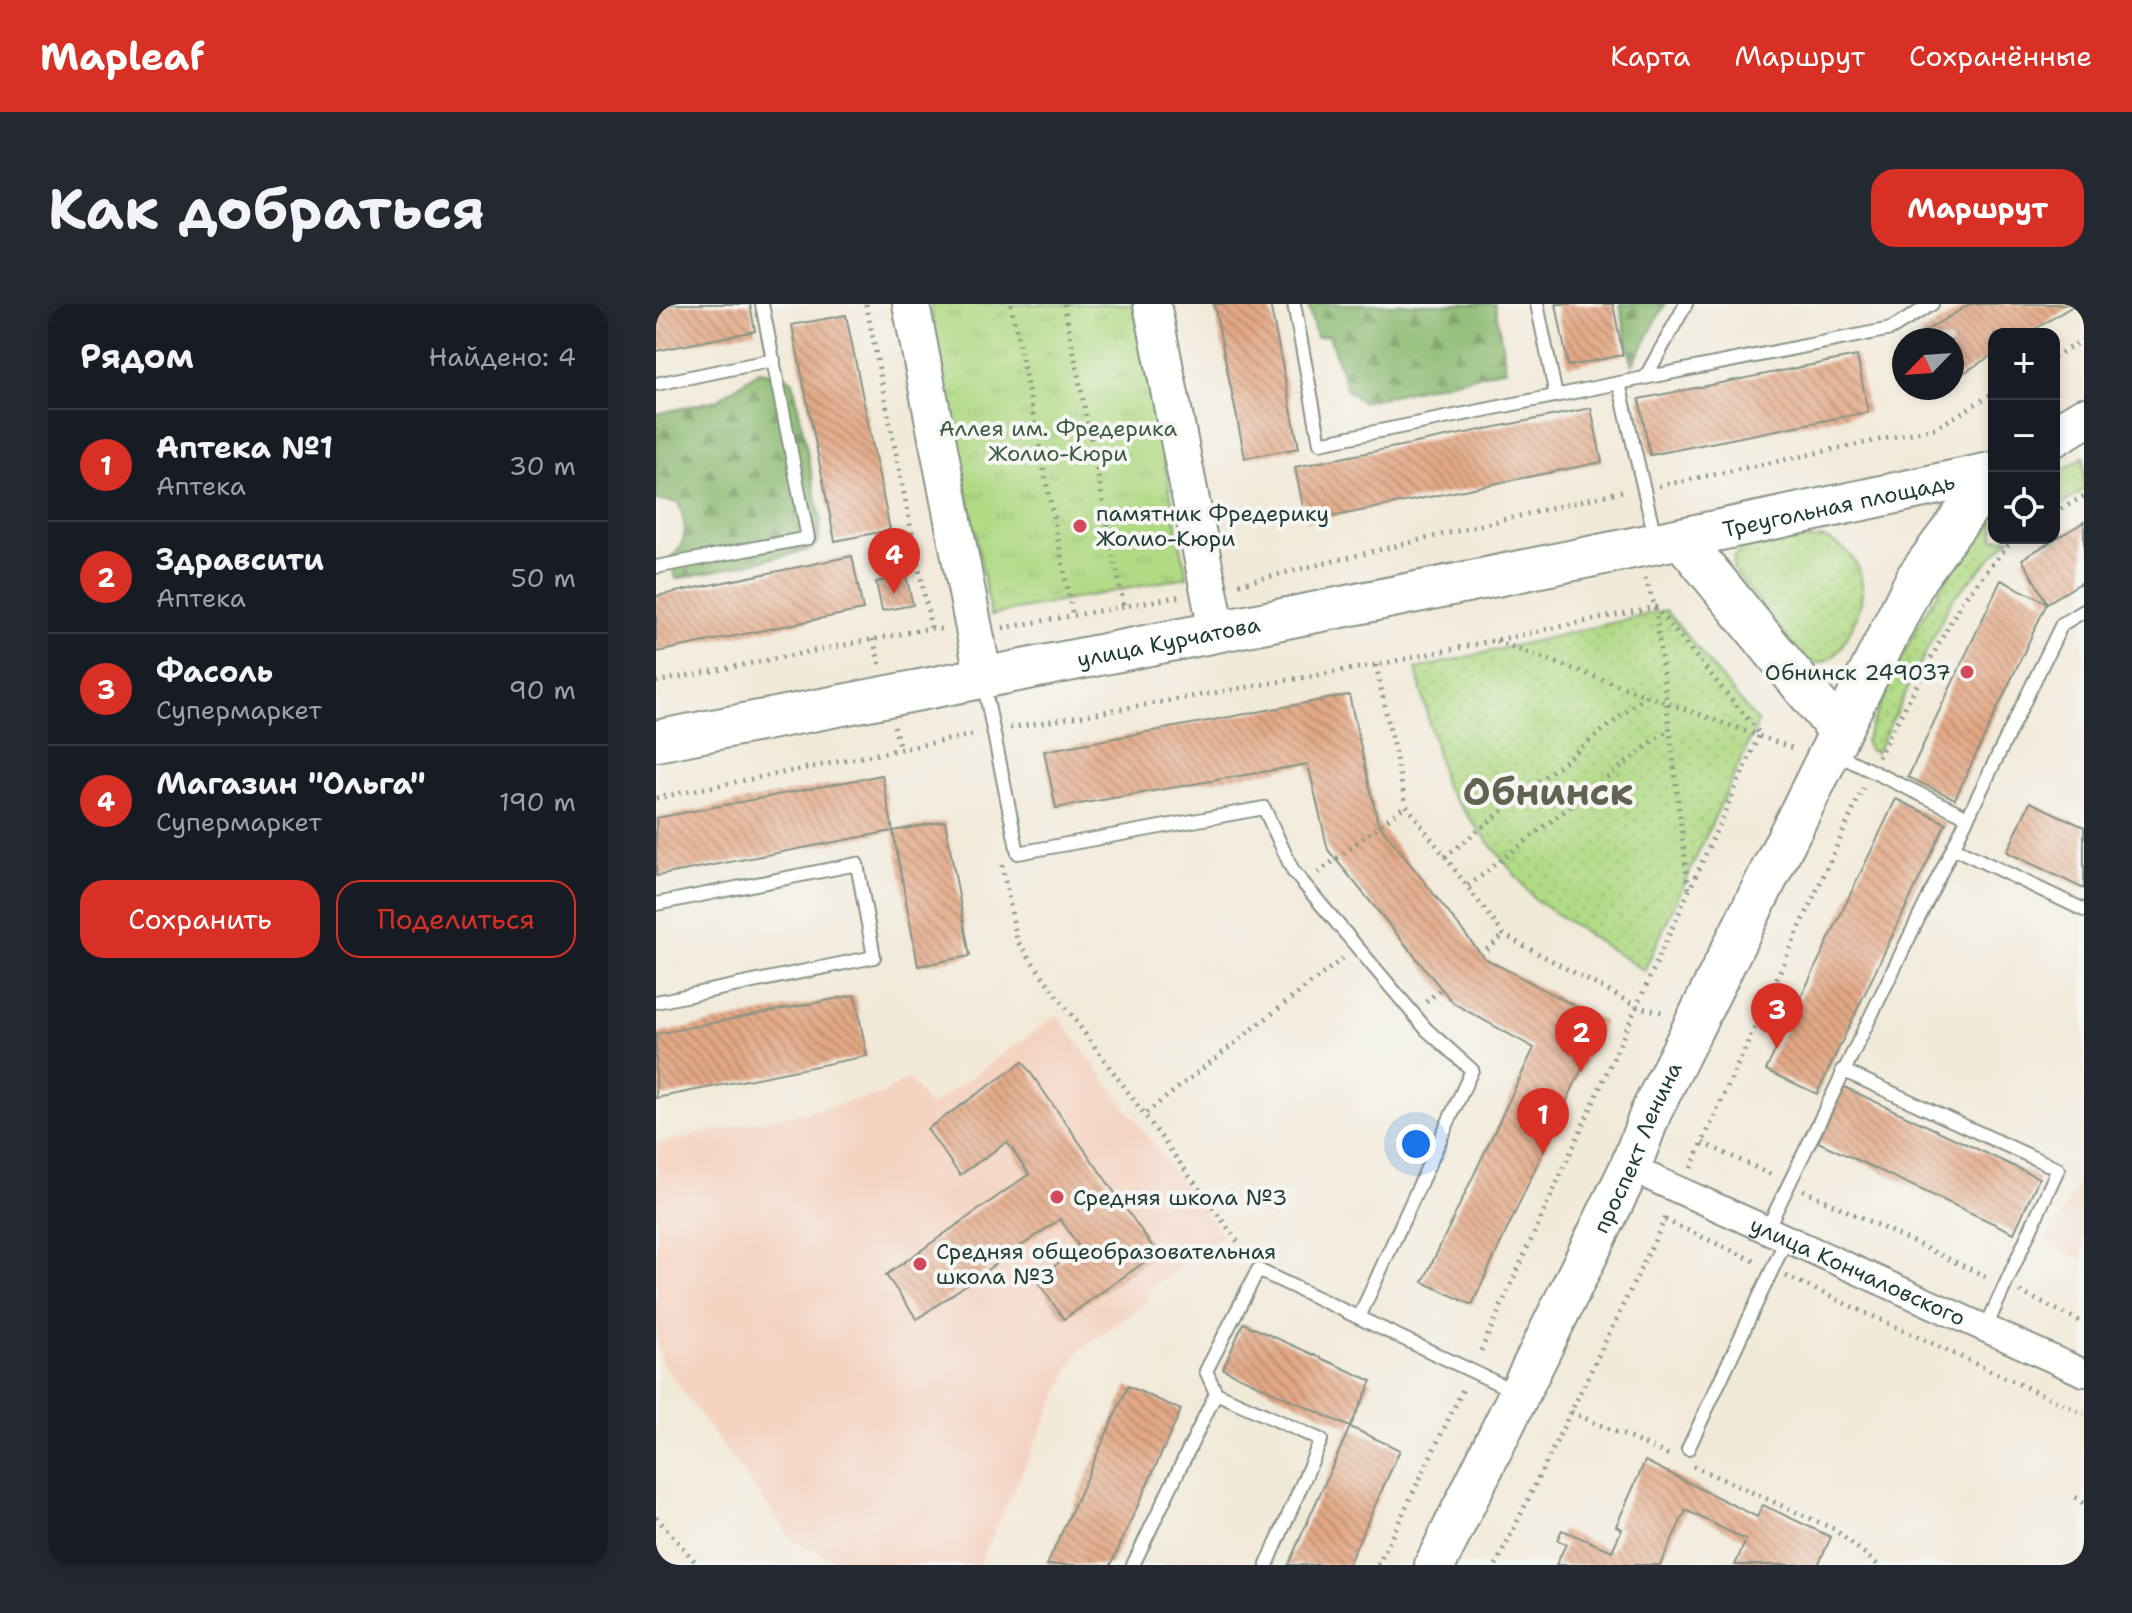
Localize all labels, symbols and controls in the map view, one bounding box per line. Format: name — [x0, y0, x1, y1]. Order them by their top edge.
text: Mapleaf — [40, 31, 205, 82]
text: Карта — [1610, 37, 1690, 75]
text: Маршрут — [1734, 37, 1865, 75]
text: Сохранённые — [1909, 37, 2092, 75]
button: Маршрут — [1871, 169, 2084, 247]
text: Как добраться — [48, 171, 485, 246]
north arrow — [1892, 328, 1964, 400]
map controls — [1988, 328, 2060, 544]
button: + — [1988, 328, 2060, 400]
text: Рядом — [80, 333, 194, 379]
text: Найдено: 4 — [429, 339, 576, 374]
button: − — [1988, 400, 2060, 472]
park label: Аллея им. Фредерика Жолио-Кюри — [939, 414, 1177, 468]
text: Аптека №1 — [156, 427, 333, 468]
text: 1 — [100, 448, 112, 483]
text: 30 m — [509, 448, 576, 483]
street label: Треугольная площадь — [1720, 467, 1958, 544]
text: Аптека — [156, 468, 246, 503]
button: locate — [1988, 472, 2060, 544]
place label: памятник Фредерику Жолио-Кюри — [1096, 499, 1329, 553]
marker: памятник Фредерику Жолио-Кюри — [1071, 517, 1089, 535]
pin: 4 — [868, 528, 920, 594]
text: Здравсити — [156, 539, 324, 580]
text: 2 — [97, 560, 115, 595]
text: 50 m — [511, 560, 576, 595]
text: Аптека — [156, 580, 246, 615]
street label: улица Курчатова — [1075, 610, 1263, 674]
text: Фасоль — [156, 651, 273, 692]
place label: Обнинск 249037 — [1765, 658, 1951, 687]
marker: Обнинск 249037 — [1958, 663, 1976, 681]
text: 3 — [97, 672, 115, 707]
text: 90 m — [509, 672, 576, 707]
text: Супермаркет — [156, 692, 322, 727]
text: Магазин "Ольга" — [156, 763, 426, 804]
district label: Обнинск — [1463, 766, 1633, 817]
text: 4 — [97, 784, 115, 819]
text: 190 m — [499, 784, 576, 819]
text: Супермаркет — [156, 804, 322, 839]
button: Сохранить — [80, 880, 320, 958]
button: Поделиться — [336, 880, 576, 958]
pin: 3 — [1751, 983, 1803, 1049]
pin: 2 — [1555, 1006, 1607, 1072]
street label: проспект Ленина — [1586, 1057, 1689, 1238]
pin: 1 — [1517, 1088, 1569, 1154]
your location — [1396, 1124, 1436, 1164]
place label: Средняя школа №3 — [1073, 1183, 1287, 1212]
marker: Средняя школа №3 — [1048, 1188, 1066, 1206]
street label: улица Кончаловского — [1745, 1210, 1970, 1333]
place label: Средняя общеобразовательная школа №3 — [936, 1237, 1276, 1291]
marker: Средняя общеобразовательная школа №3 — [911, 1255, 929, 1273]

